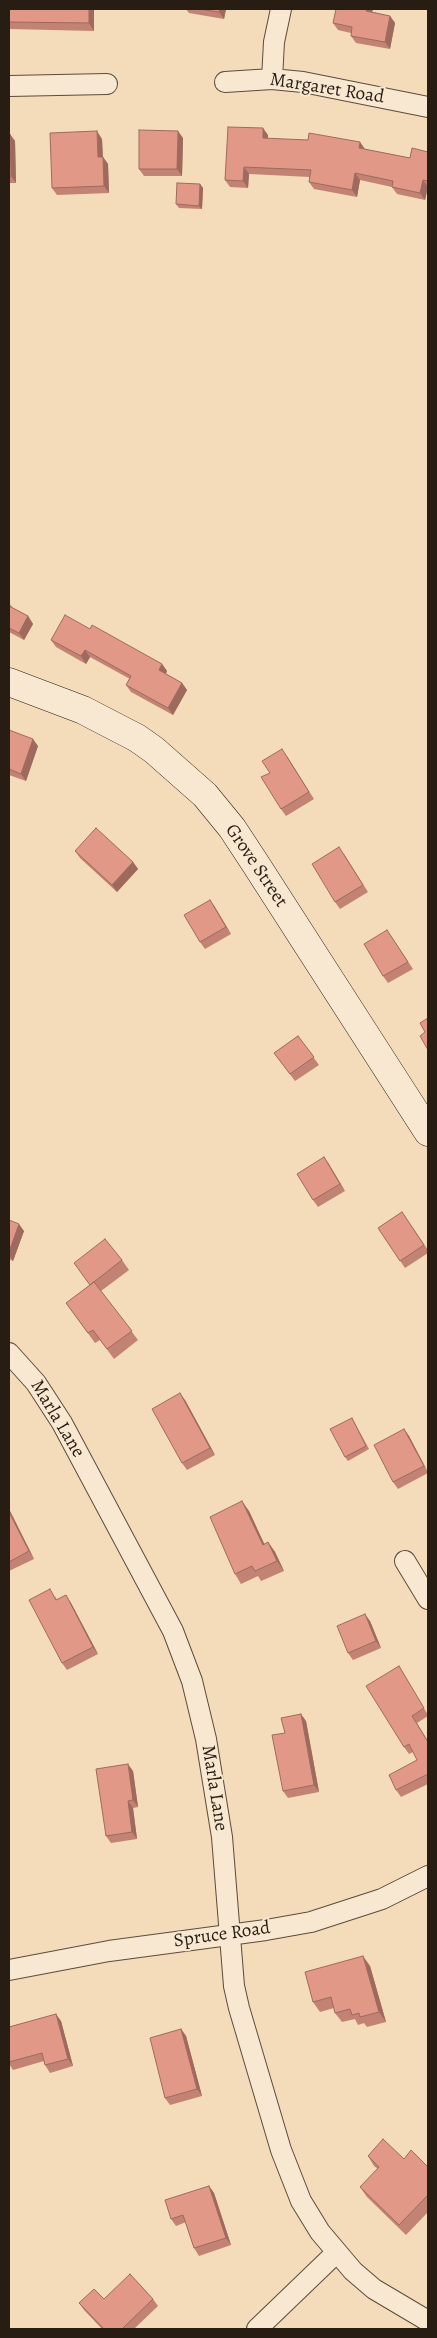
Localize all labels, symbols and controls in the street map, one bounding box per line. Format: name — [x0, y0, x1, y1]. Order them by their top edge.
street label: Margaret Road — [268, 69, 386, 109]
street label: Grove Street — [220, 820, 292, 912]
street label: Marla Lane — [25, 1376, 89, 1462]
street label: Marla Lane — [196, 1743, 232, 1833]
street label: Spruce Road — [172, 1917, 272, 1953]

